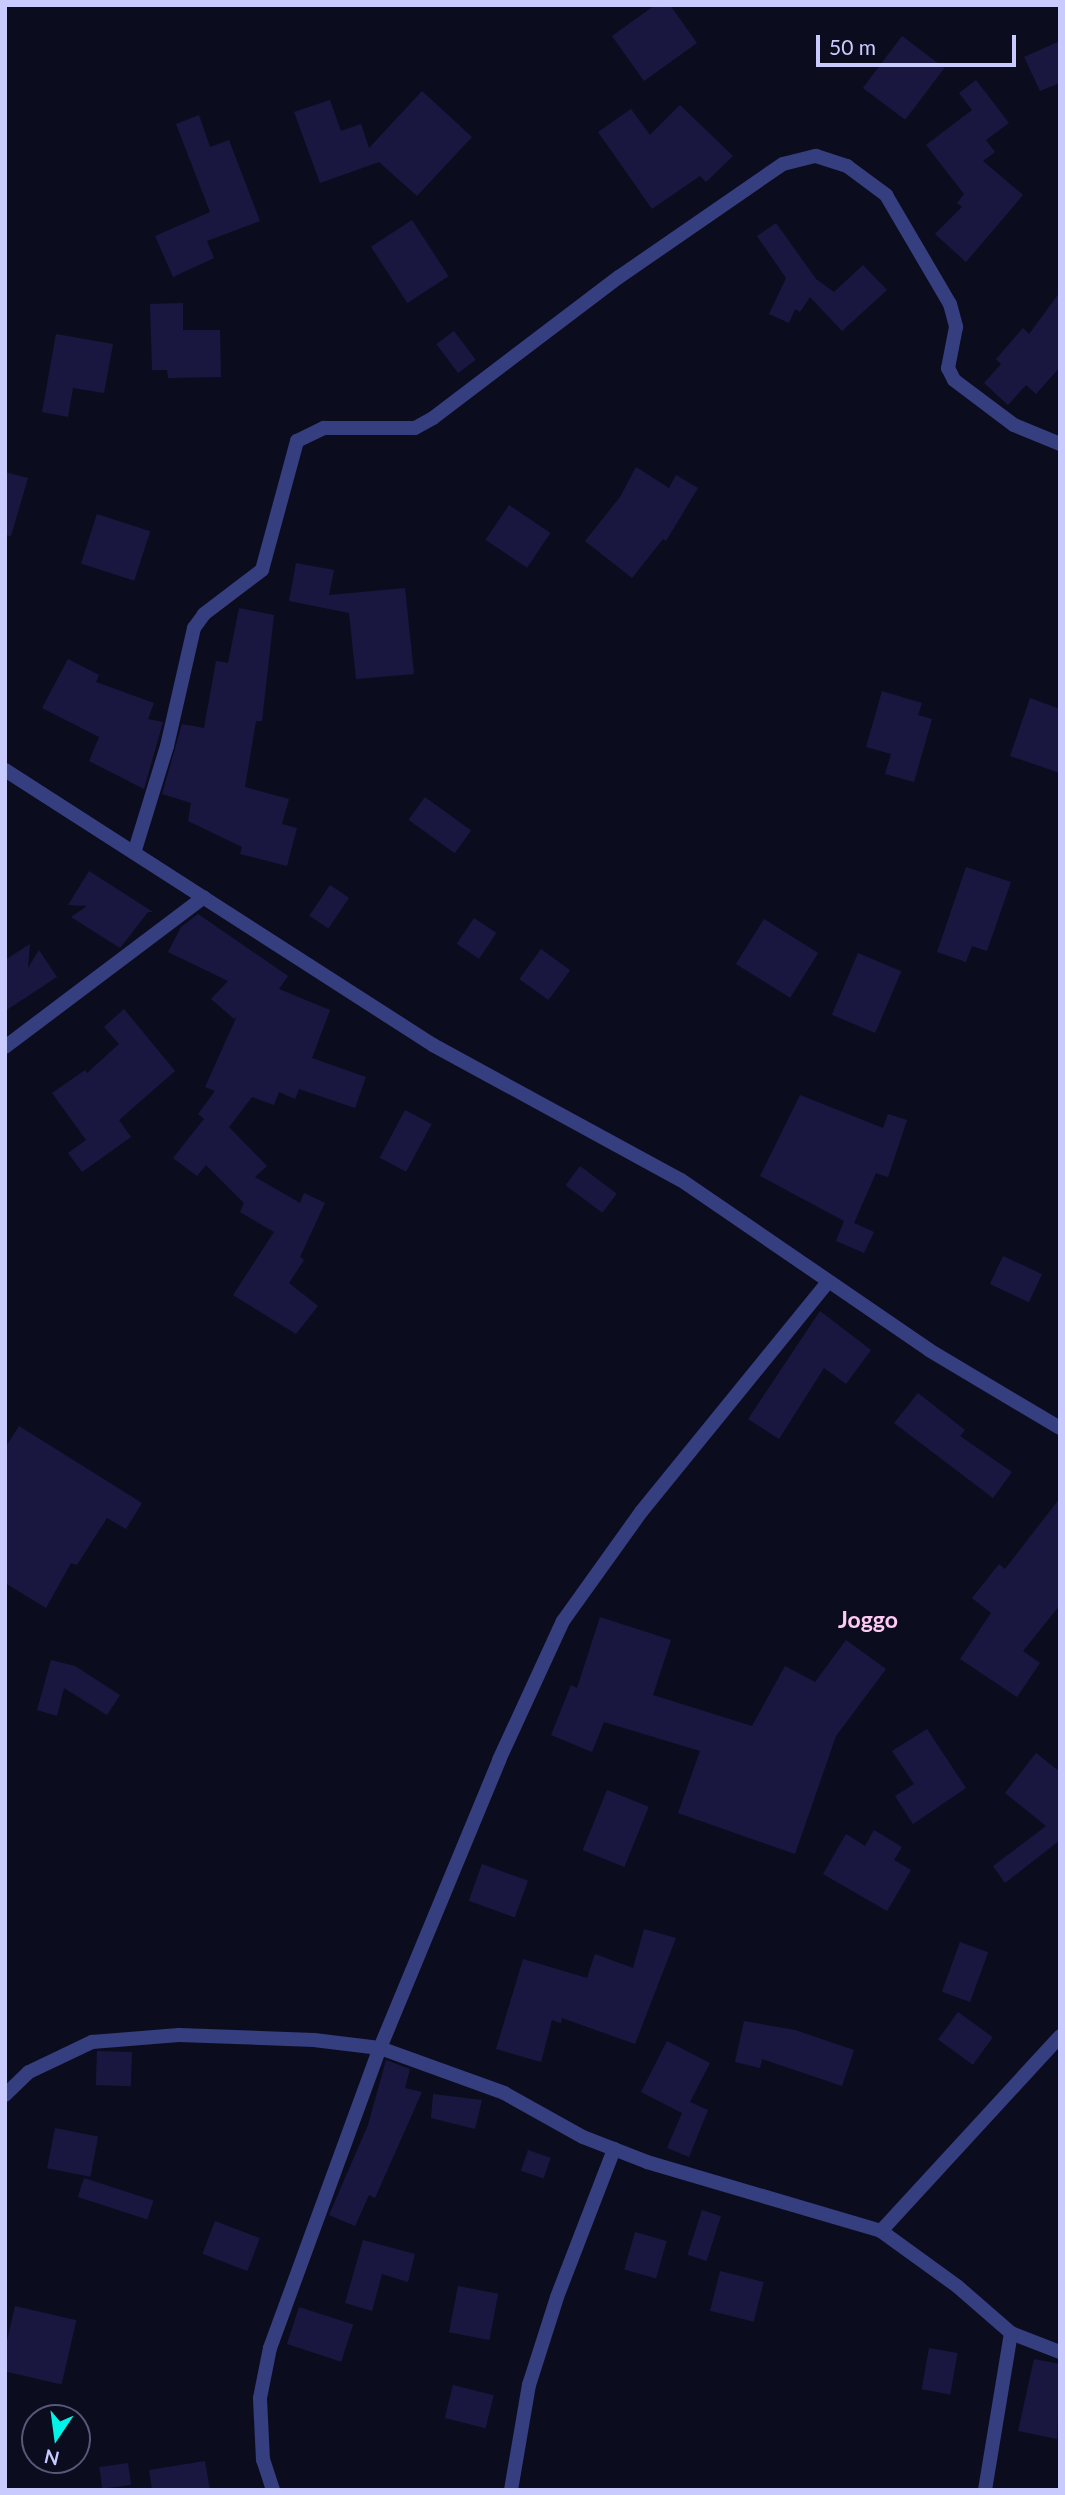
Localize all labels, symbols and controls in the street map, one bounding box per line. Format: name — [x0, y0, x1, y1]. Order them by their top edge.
scale bar — [820, 21, 1020, 65]
text: 50 m — [829, 34, 876, 59]
district label: Joggo — [838, 1605, 898, 1633]
north arrow — [21, 2404, 91, 2474]
text: N — [42, 2445, 61, 2471]

